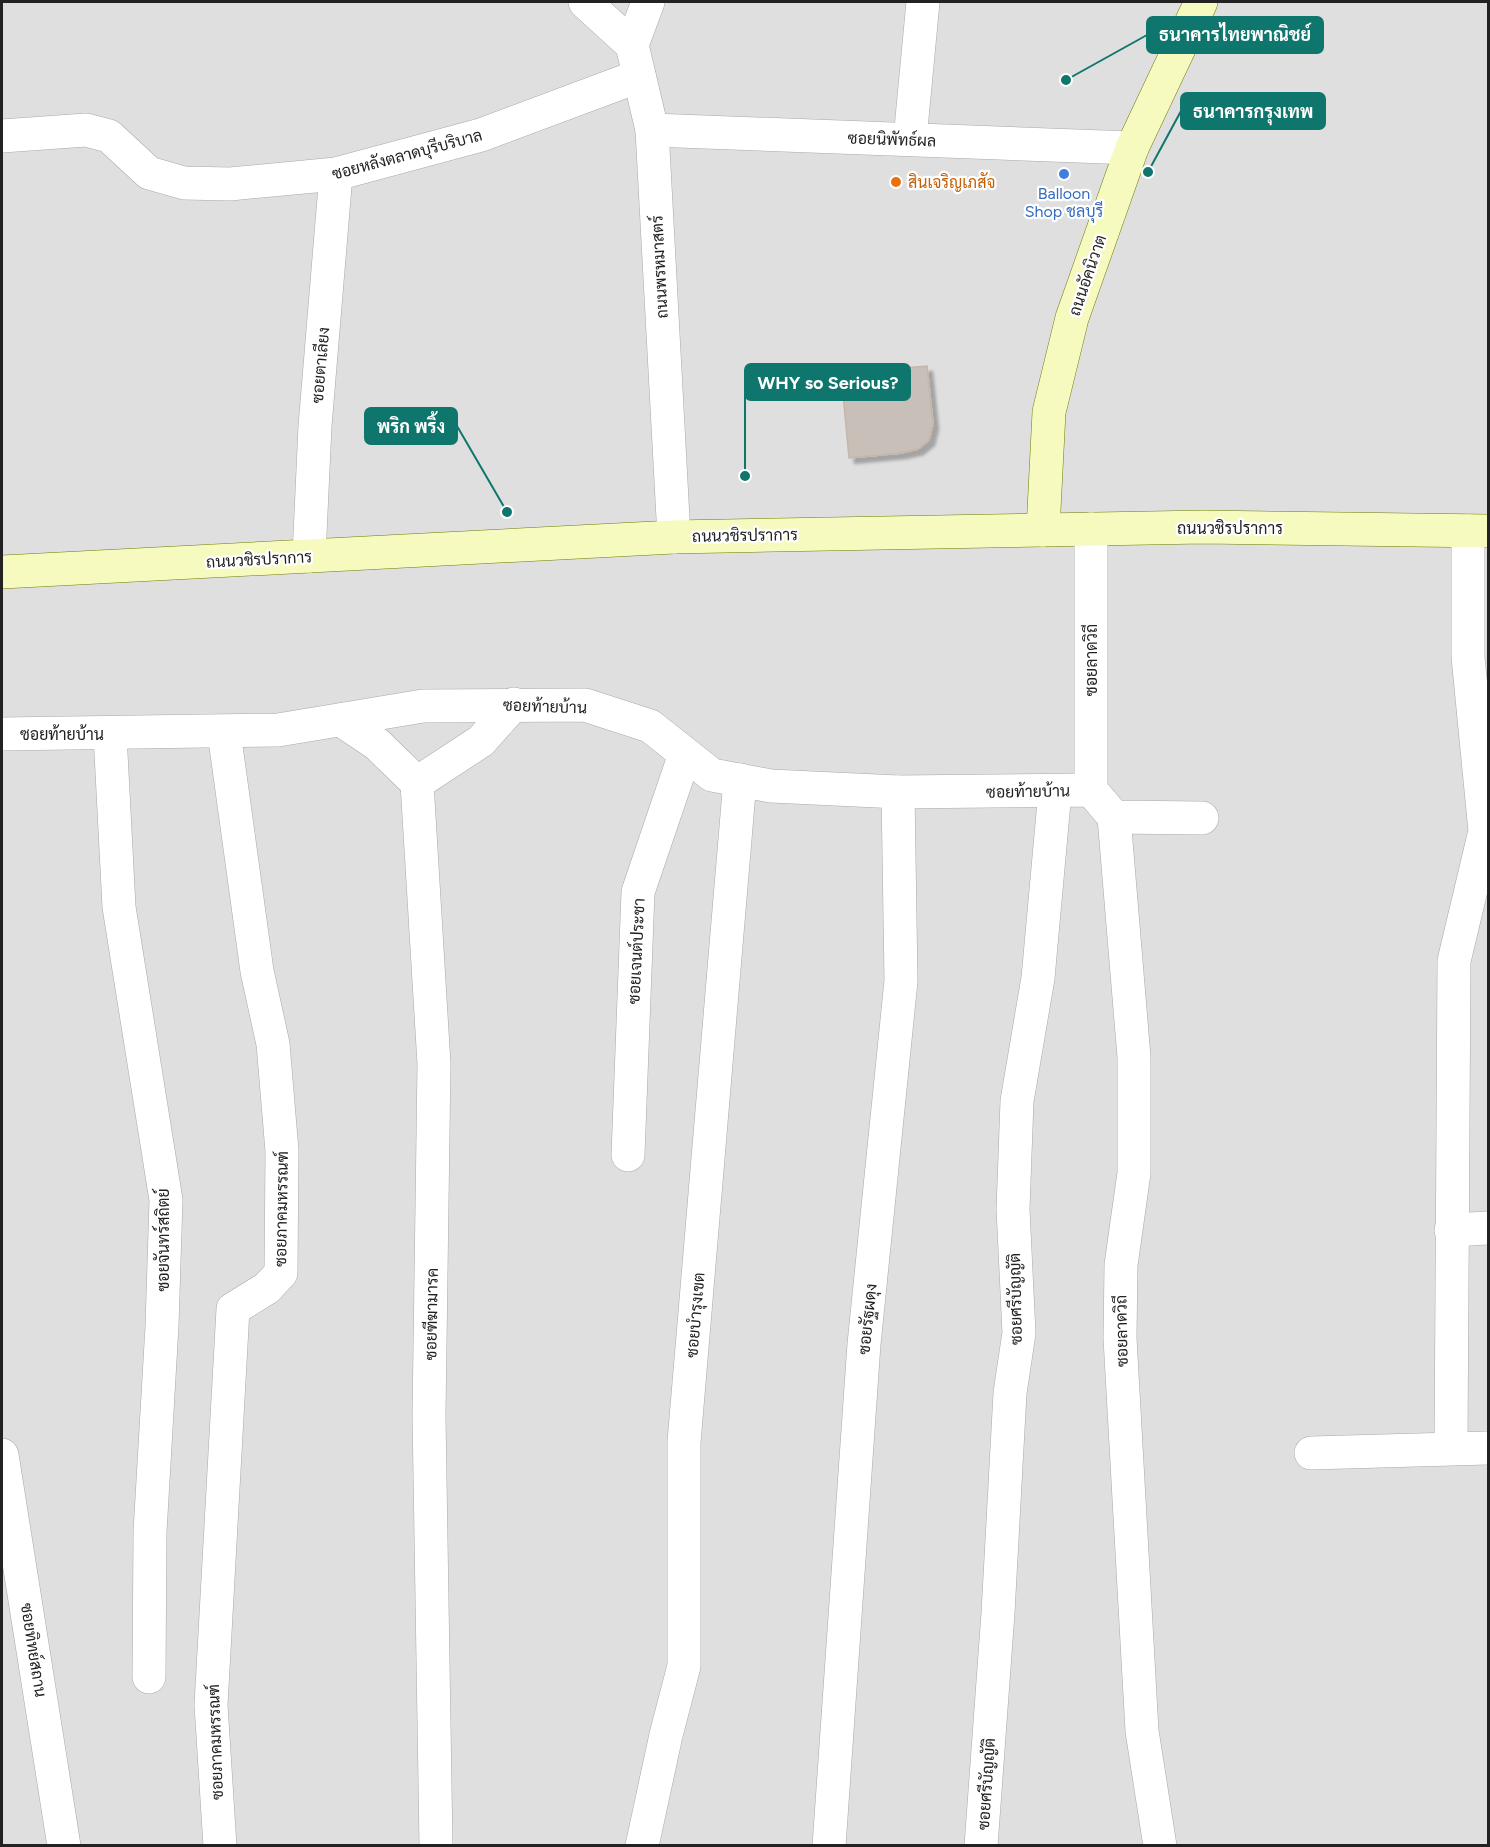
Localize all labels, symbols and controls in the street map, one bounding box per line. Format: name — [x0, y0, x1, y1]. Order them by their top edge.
callout: ธนาคารไทยพาณิชย์ — [1147, 17, 1323, 53]
text: ธนาคารไทยพาณิชย์ — [1159, 22, 1312, 46]
callout: ธนาคารกรุงเทพ — [1181, 93, 1325, 129]
text: ธนาคารกรุงเทพ — [1193, 101, 1313, 126]
street label: ซอยหลังตลาดบุรีบริบาล — [329, 123, 485, 186]
street label: ซอยนิพัทธ์ผล — [847, 125, 937, 151]
marker: Balloon Shop ชลบุรี — [1057, 167, 1071, 181]
place label: สินเจริญเภสัจ — [908, 172, 995, 192]
marker: สินเจริญเภสัจ — [889, 175, 903, 189]
place label: Balloon Shop ชลบุรี — [1025, 184, 1103, 223]
street label: ถนนพรหมาสตร์ — [644, 215, 672, 319]
street label: ถนนอัคนิวาต — [1064, 232, 1110, 318]
street label: ซอยตาเลียง — [306, 326, 333, 404]
callout: WHY so Serious? — [745, 364, 910, 400]
text: WHY so Serious? — [757, 372, 899, 394]
callout: พริก พริ้ง — [365, 408, 457, 444]
text: พริก พริ้ง — [377, 411, 445, 438]
street label: ถนนวชิรปราการ — [1177, 519, 1283, 538]
street label: ถนนวชิรปราการ — [692, 525, 798, 546]
street label: ถนนวชิรปราการ — [206, 547, 313, 572]
street label: ซอยลาดวิถี — [1080, 624, 1101, 696]
street label: ซอยท้ายบ้าน — [503, 695, 587, 717]
street label: ซอยท้ายบ้าน — [20, 724, 104, 744]
street label: ซอยท้ายบ้าน — [986, 780, 1070, 802]
street label: ซอยเจนต์ประชา — [621, 897, 649, 1005]
street label: ซอยภาคมหรรณฑ์ — [268, 1151, 292, 1267]
street label: ซอยจันทร์สถิตย์ — [151, 1188, 173, 1292]
street label: ซอยศรีบัญญัติ — [1003, 1253, 1026, 1345]
street label: ซอยฑีฆามารค — [419, 1267, 442, 1361]
street label: ซอยบำรุงเขต — [682, 1272, 711, 1359]
street label: ซอยรัฐผดุง — [853, 1282, 883, 1356]
street label: ซอยลาดวิถี — [1109, 1295, 1132, 1367]
street label: ซอยทิทย์สถาน — [17, 1601, 53, 1699]
street label: ซอยภาคมหรรณฑ์ — [201, 1684, 227, 1800]
street label: ซอยศรีบัญญัติ — [972, 1737, 999, 1831]

